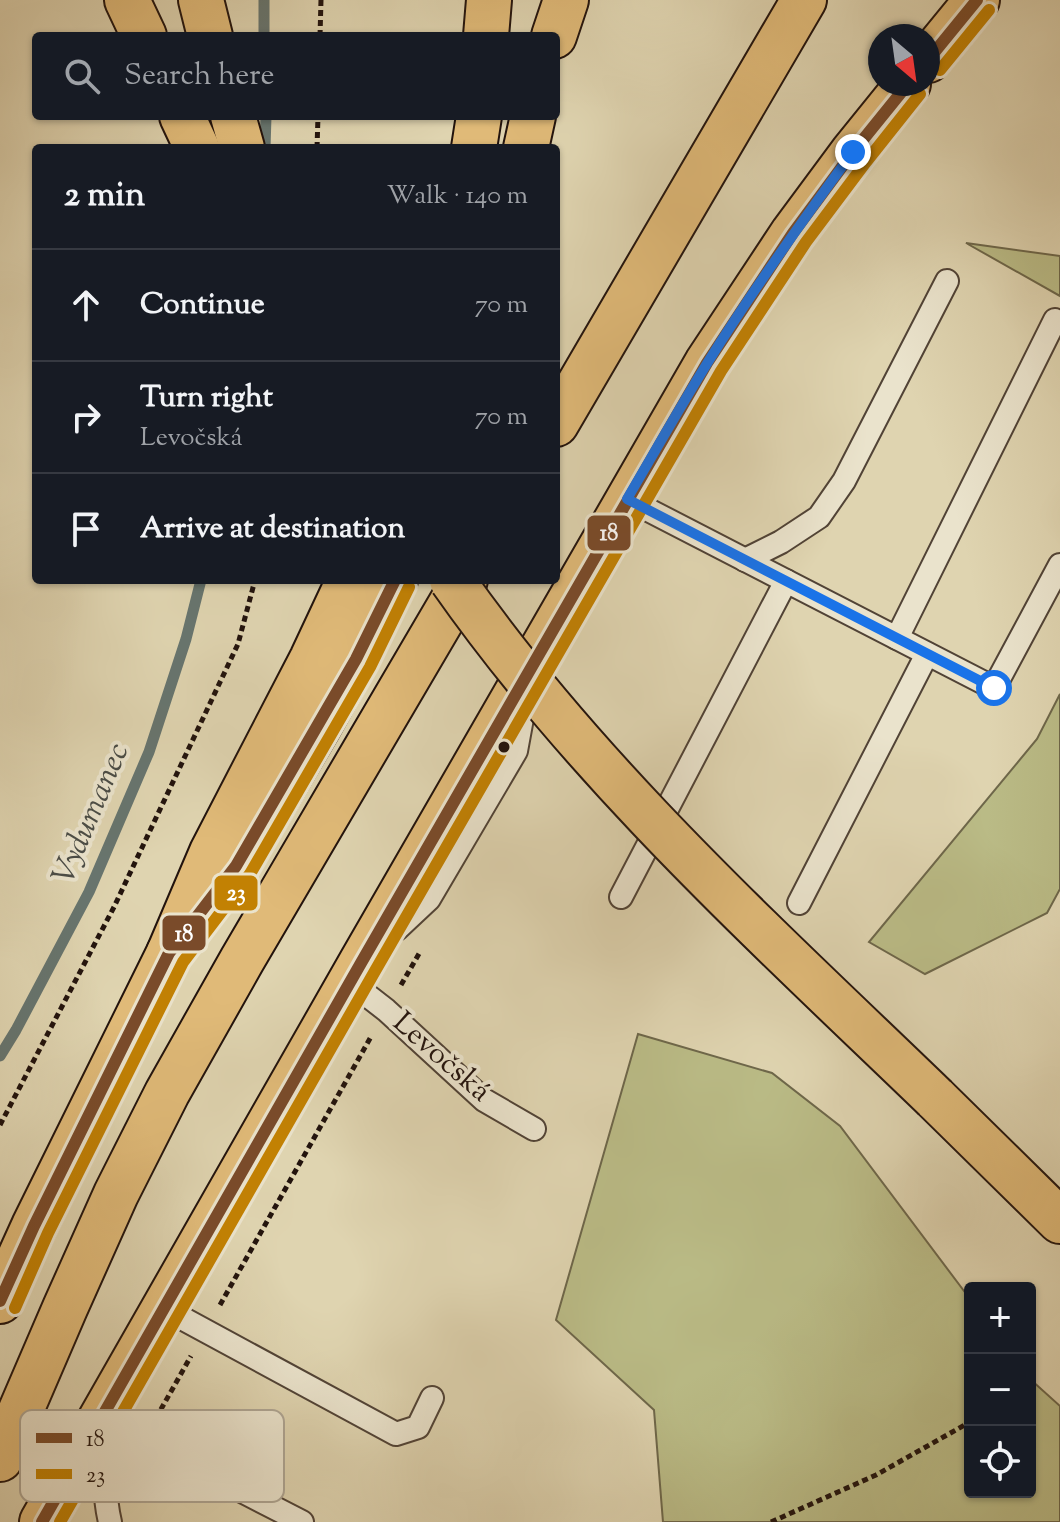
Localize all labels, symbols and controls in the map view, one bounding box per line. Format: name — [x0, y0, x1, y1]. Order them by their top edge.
north arrow — [868, 24, 940, 96]
search box — [32, 32, 560, 120]
icon: search — [60, 54, 104, 98]
text: Search here — [124, 55, 274, 98]
route end — [835, 134, 871, 170]
text: 2 min — [64, 172, 145, 221]
text: Walk · 140 m — [387, 178, 528, 215]
icon: ahead — [64, 283, 108, 327]
text: Continue — [140, 284, 265, 327]
text: 70 m — [475, 287, 528, 324]
text: Turn right — [140, 377, 273, 420]
icon: right — [64, 395, 108, 439]
text: 70 m — [475, 399, 528, 436]
text: Levočská — [140, 420, 243, 457]
icon: arrive — [64, 507, 108, 551]
text: Arrive at destination — [140, 508, 405, 551]
line badge: 18 — [586, 514, 632, 552]
text: 18 — [600, 519, 618, 551]
route start — [976, 670, 1012, 706]
water label: Vydumanec — [42, 736, 142, 892]
unlabelled marker — [496, 739, 512, 755]
line badge: 23 — [213, 874, 259, 912]
text: 23 — [226, 879, 246, 911]
line badge: 18 — [161, 914, 207, 952]
text: 18 — [175, 920, 193, 952]
street label: Levočská — [382, 1003, 500, 1113]
map controls — [964, 1282, 1036, 1498]
button: + — [964, 1282, 1036, 1354]
button: − — [964, 1354, 1036, 1426]
legend — [20, 1410, 284, 1502]
text: 18 — [86, 1425, 104, 1457]
button: locate — [964, 1426, 1036, 1498]
text: 23 — [86, 1461, 105, 1493]

